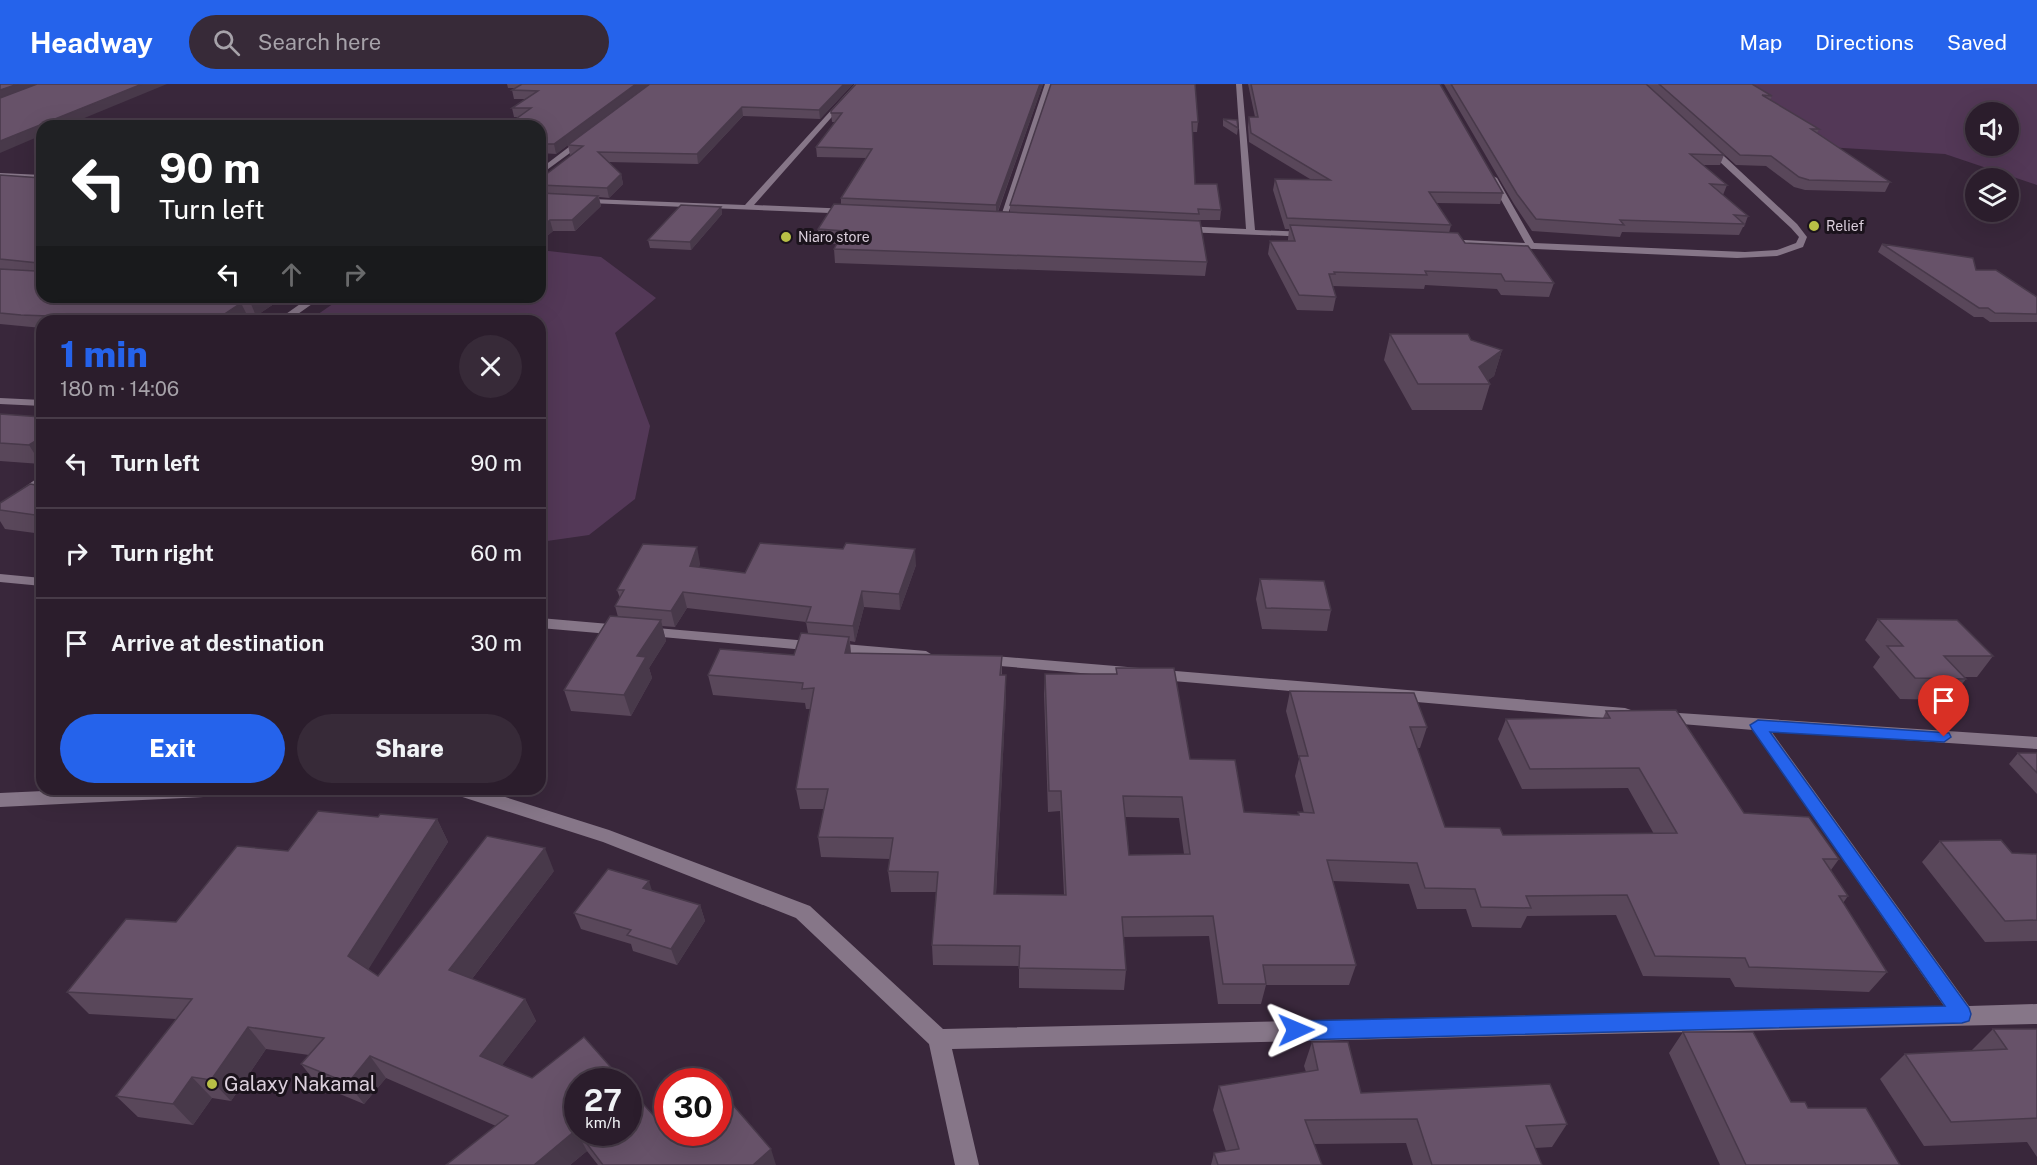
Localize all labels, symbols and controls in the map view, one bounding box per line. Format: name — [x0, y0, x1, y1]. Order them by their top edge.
search box — [189, 15, 609, 69]
text: Headway — [30, 26, 153, 59]
icon: search — [210, 26, 243, 59]
text: Search here — [258, 29, 381, 55]
text: Map — [1740, 30, 1782, 55]
text: Directions — [1815, 30, 1914, 55]
text: Saved — [1947, 30, 2007, 55]
map controls — [1965, 102, 2019, 222]
button: sound — [1965, 102, 2019, 156]
text: 90 m — [159, 143, 261, 192]
icon: left — [60, 144, 138, 222]
button: layers — [1965, 168, 2019, 222]
text: Turn left — [159, 193, 265, 225]
place label: Relief — [1826, 218, 1864, 234]
marker: Relief — [1807, 219, 1821, 233]
place label: Niaro store — [798, 229, 870, 245]
marker: Niaro store — [779, 230, 793, 244]
icon: left — [212, 258, 245, 291]
icon: ahead — [275, 258, 308, 291]
icon: right — [338, 258, 371, 291]
text: 1 min — [60, 333, 148, 375]
button: close — [459, 335, 522, 398]
text: 180 m · 14:06 — [60, 377, 179, 401]
icon: left — [60, 447, 93, 480]
text: Turn left — [111, 450, 200, 476]
text: 90 m — [471, 450, 522, 476]
icon: right — [60, 537, 93, 570]
text: Turn right — [111, 540, 214, 566]
text: 60 m — [471, 540, 522, 566]
icon: arrive — [60, 627, 93, 660]
text: Arrive at destination — [111, 630, 324, 656]
text: 30 m — [470, 630, 522, 656]
pin — [1918, 675, 1969, 737]
icon: arrive — [1927, 684, 1960, 717]
button: Exit — [60, 714, 285, 783]
button: Share — [297, 714, 522, 783]
position arrow — [1264, 998, 1328, 1062]
speed limit sign: 30 — [654, 1068, 732, 1146]
place label: Galaxy Nakamal — [224, 1072, 376, 1096]
marker: Galaxy Nakamal — [205, 1077, 219, 1091]
text: 27 — [584, 1082, 622, 1118]
text: km/h — [585, 1114, 621, 1131]

